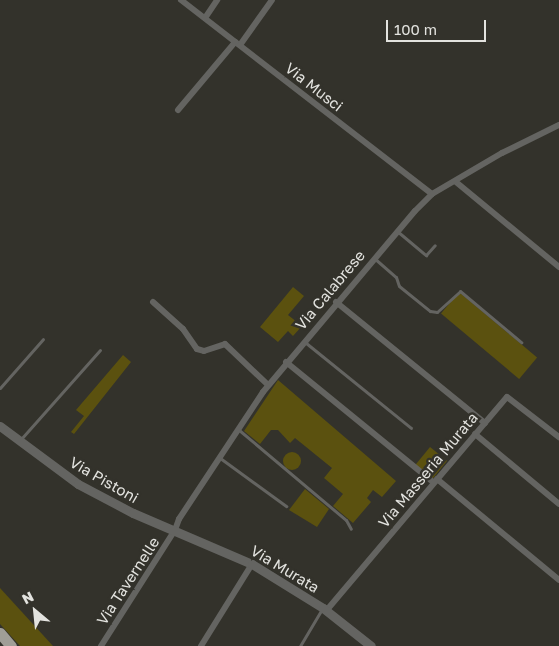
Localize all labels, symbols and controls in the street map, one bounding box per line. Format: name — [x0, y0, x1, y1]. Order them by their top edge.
scale bar — [389, 10, 489, 42]
text: 100 m — [394, 20, 437, 38]
street label: Via Musci — [282, 59, 346, 115]
street label: Via Calabrese — [291, 246, 369, 334]
street label: Via Masseria Murata — [375, 409, 481, 531]
street label: Via Pistoni — [66, 453, 142, 507]
street label: Via Tavernelle — [93, 534, 163, 628]
street label: Via Murata — [247, 542, 323, 596]
north arrow — [10, 586, 60, 636]
text: N — [19, 587, 36, 607]

